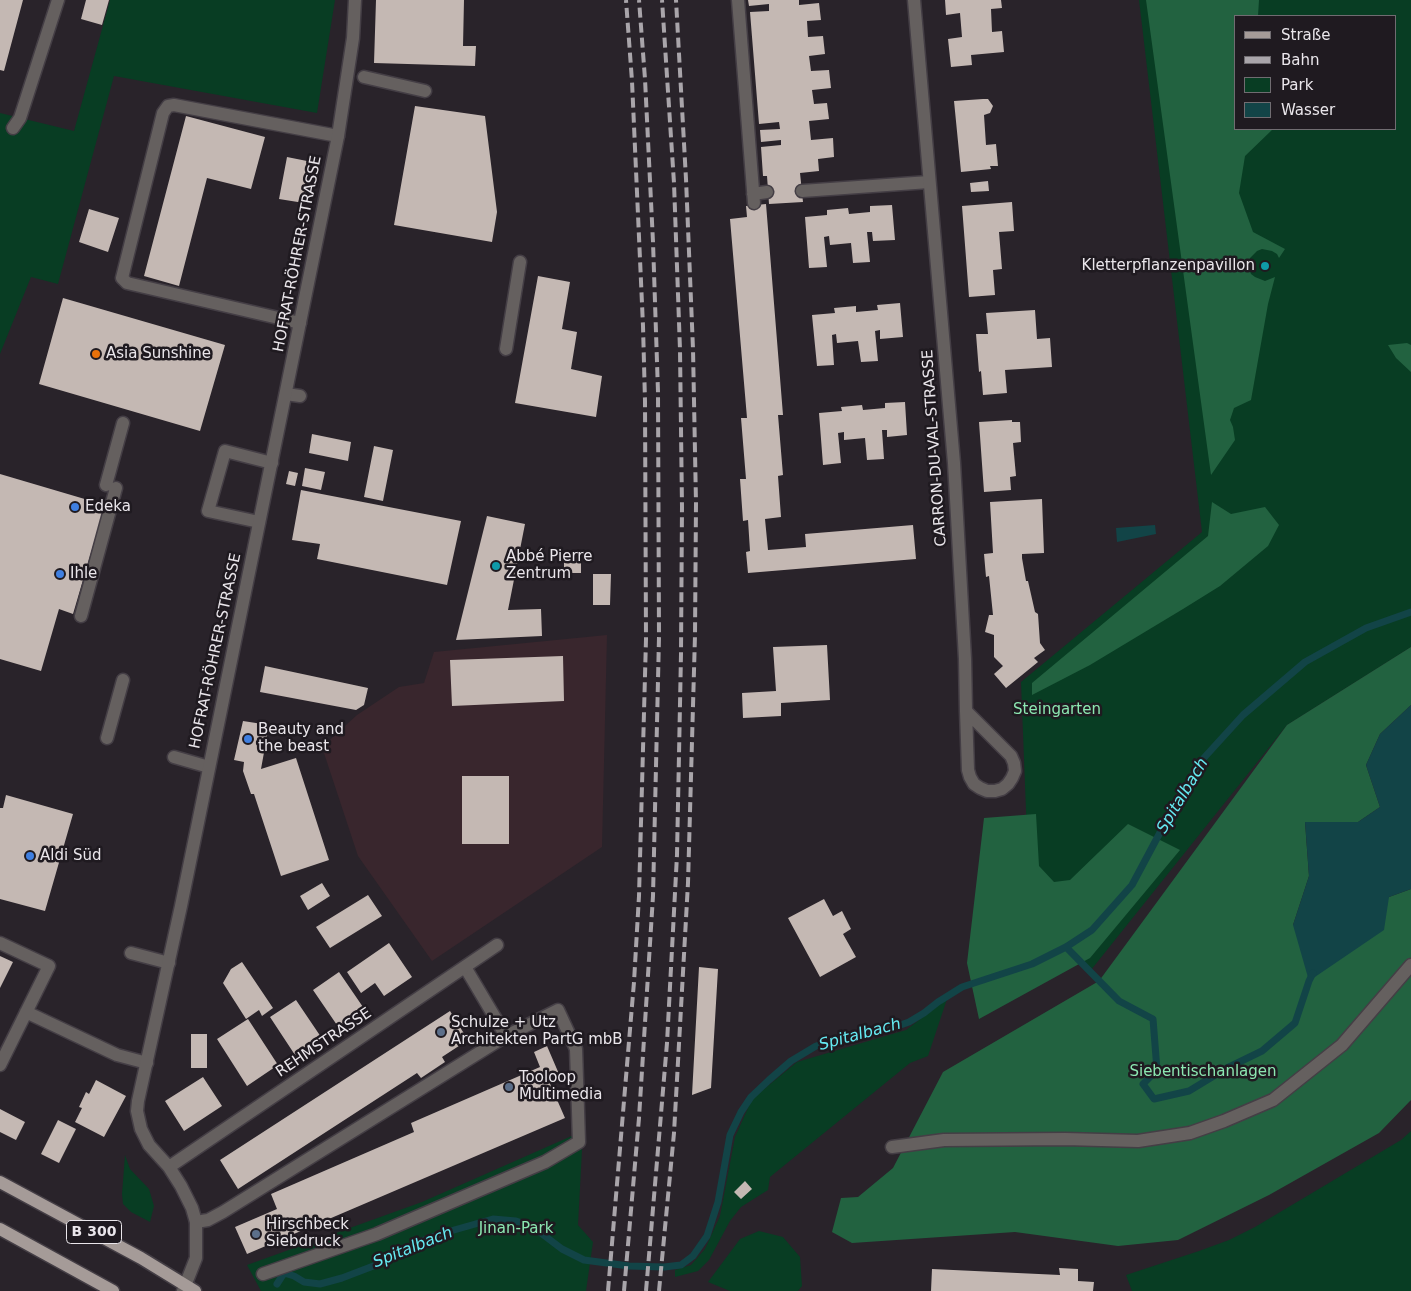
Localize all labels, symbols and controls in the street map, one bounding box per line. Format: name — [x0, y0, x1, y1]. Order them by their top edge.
legend — [1234, 15, 1396, 130]
text: Straße — [1281, 26, 1330, 44]
text: Bahn — [1281, 51, 1320, 69]
text: Park — [1281, 76, 1313, 94]
text: Wasser — [1281, 101, 1335, 119]
street label: HOFRAT-RÖHRER-STRASSE — [270, 154, 326, 354]
place label: Kletterpflanzenpavillon — [1082, 257, 1255, 275]
marker: Kletterpflanzenpavillon — [1259, 260, 1271, 272]
place label: Asia Sunshine — [106, 345, 211, 363]
marker: Asia Sunshine — [90, 348, 102, 360]
street label: CARRON-DU-VAL-STRASSE — [919, 349, 951, 547]
place label: Edeka — [85, 498, 131, 516]
marker: Edeka — [69, 501, 81, 513]
place label: Abbé Pierre Zentrum — [506, 548, 592, 583]
street label: HOFRAT-RÖHRER-STRASSE — [186, 551, 246, 751]
marker: Abbé Pierre Zentrum — [490, 560, 502, 572]
place label: Ihle — [70, 565, 97, 583]
marker: Ihle — [54, 568, 66, 580]
park label: Steingarten — [1013, 701, 1101, 719]
place label: Beauty and the beast — [258, 721, 344, 756]
marker: Beauty and the beast — [242, 733, 254, 745]
water label: Spitalbach — [1153, 755, 1213, 837]
place label: Aldi Süd — [40, 847, 101, 865]
marker: Aldi Süd — [24, 850, 36, 862]
street label: REHMSTRASSE — [273, 1004, 375, 1082]
place label: Schulze + Utz Architekten PartG mbB — [451, 1014, 623, 1049]
water label: Spitalbach — [817, 1015, 903, 1055]
marker: Schulze + Utz Architekten PartG mbB — [435, 1026, 447, 1038]
park label: Siebentischanlagen — [1129, 1063, 1277, 1081]
place label: Tooloop Multimedia — [519, 1069, 602, 1104]
marker: Tooloop Multimedia — [503, 1081, 515, 1093]
place label: Hirschbeck Siebdruck — [266, 1216, 349, 1251]
road number: B 300 — [66, 1220, 122, 1244]
park label: Jinan-Park — [479, 1220, 553, 1238]
water label: Spitalbach — [370, 1223, 456, 1273]
marker: Hirschbeck Siebdruck — [250, 1228, 262, 1240]

